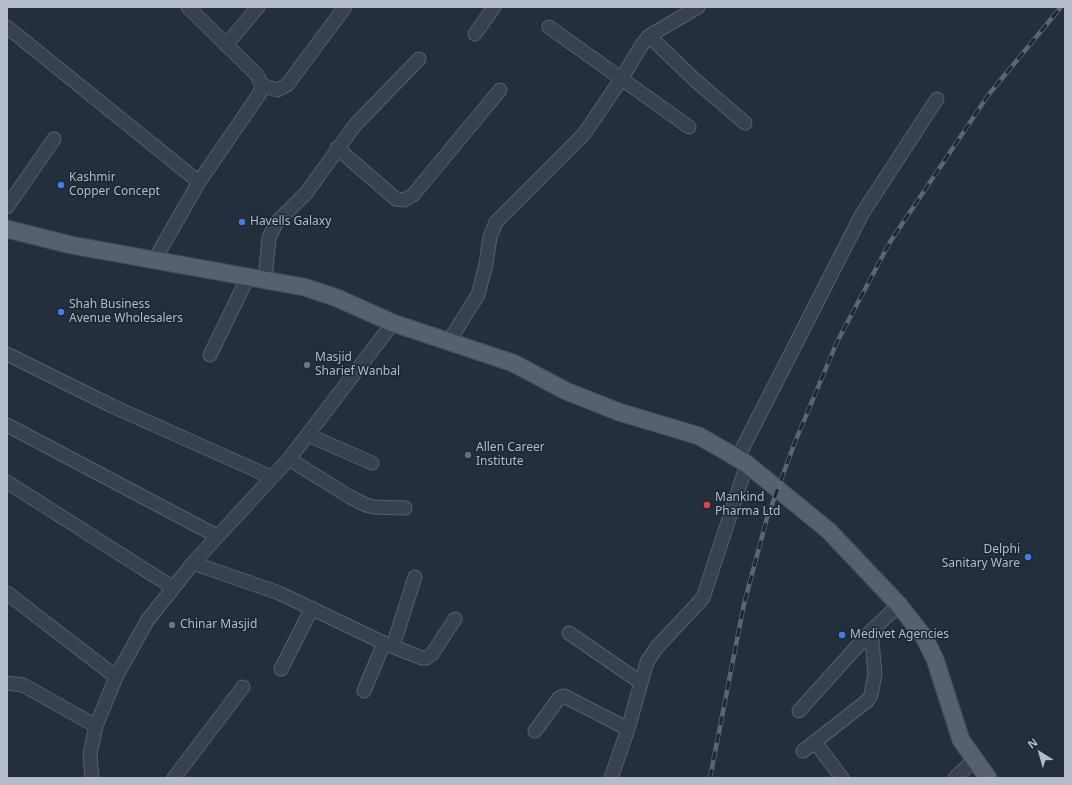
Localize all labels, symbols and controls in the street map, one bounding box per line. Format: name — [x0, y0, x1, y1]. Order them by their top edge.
place label: Kashmir Copper Concept — [69, 171, 160, 199]
marker: Kashmir Copper Concept — [56, 180, 66, 190]
place label: Havells Galaxy — [250, 215, 331, 229]
marker: Havells Galaxy — [237, 217, 247, 227]
place label: Shah Business Avenue Wholesalers — [69, 298, 183, 326]
marker: Shah Business Avenue Wholesalers — [56, 307, 66, 317]
place label: Masjid Sharief Wanbal — [315, 351, 400, 379]
marker: Masjid Sharief Wanbal — [302, 360, 312, 370]
place label: Allen Career Institute — [476, 441, 545, 469]
marker: Allen Career Institute — [463, 450, 473, 460]
place label: Mankind Pharma Ltd — [715, 491, 780, 519]
marker: Mankind Pharma Ltd — [702, 500, 712, 510]
place label: Delphi Sanitary Ware — [942, 543, 1020, 571]
marker: Delphi Sanitary Ware — [1023, 552, 1033, 562]
place label: Chinar Masjid — [180, 618, 257, 632]
marker: Chinar Masjid — [167, 620, 177, 630]
place label: Medivet Agencies — [850, 628, 949, 642]
marker: Medivet Agencies — [837, 630, 847, 640]
north arrow — [1020, 733, 1060, 773]
text: N — [1024, 734, 1041, 752]

